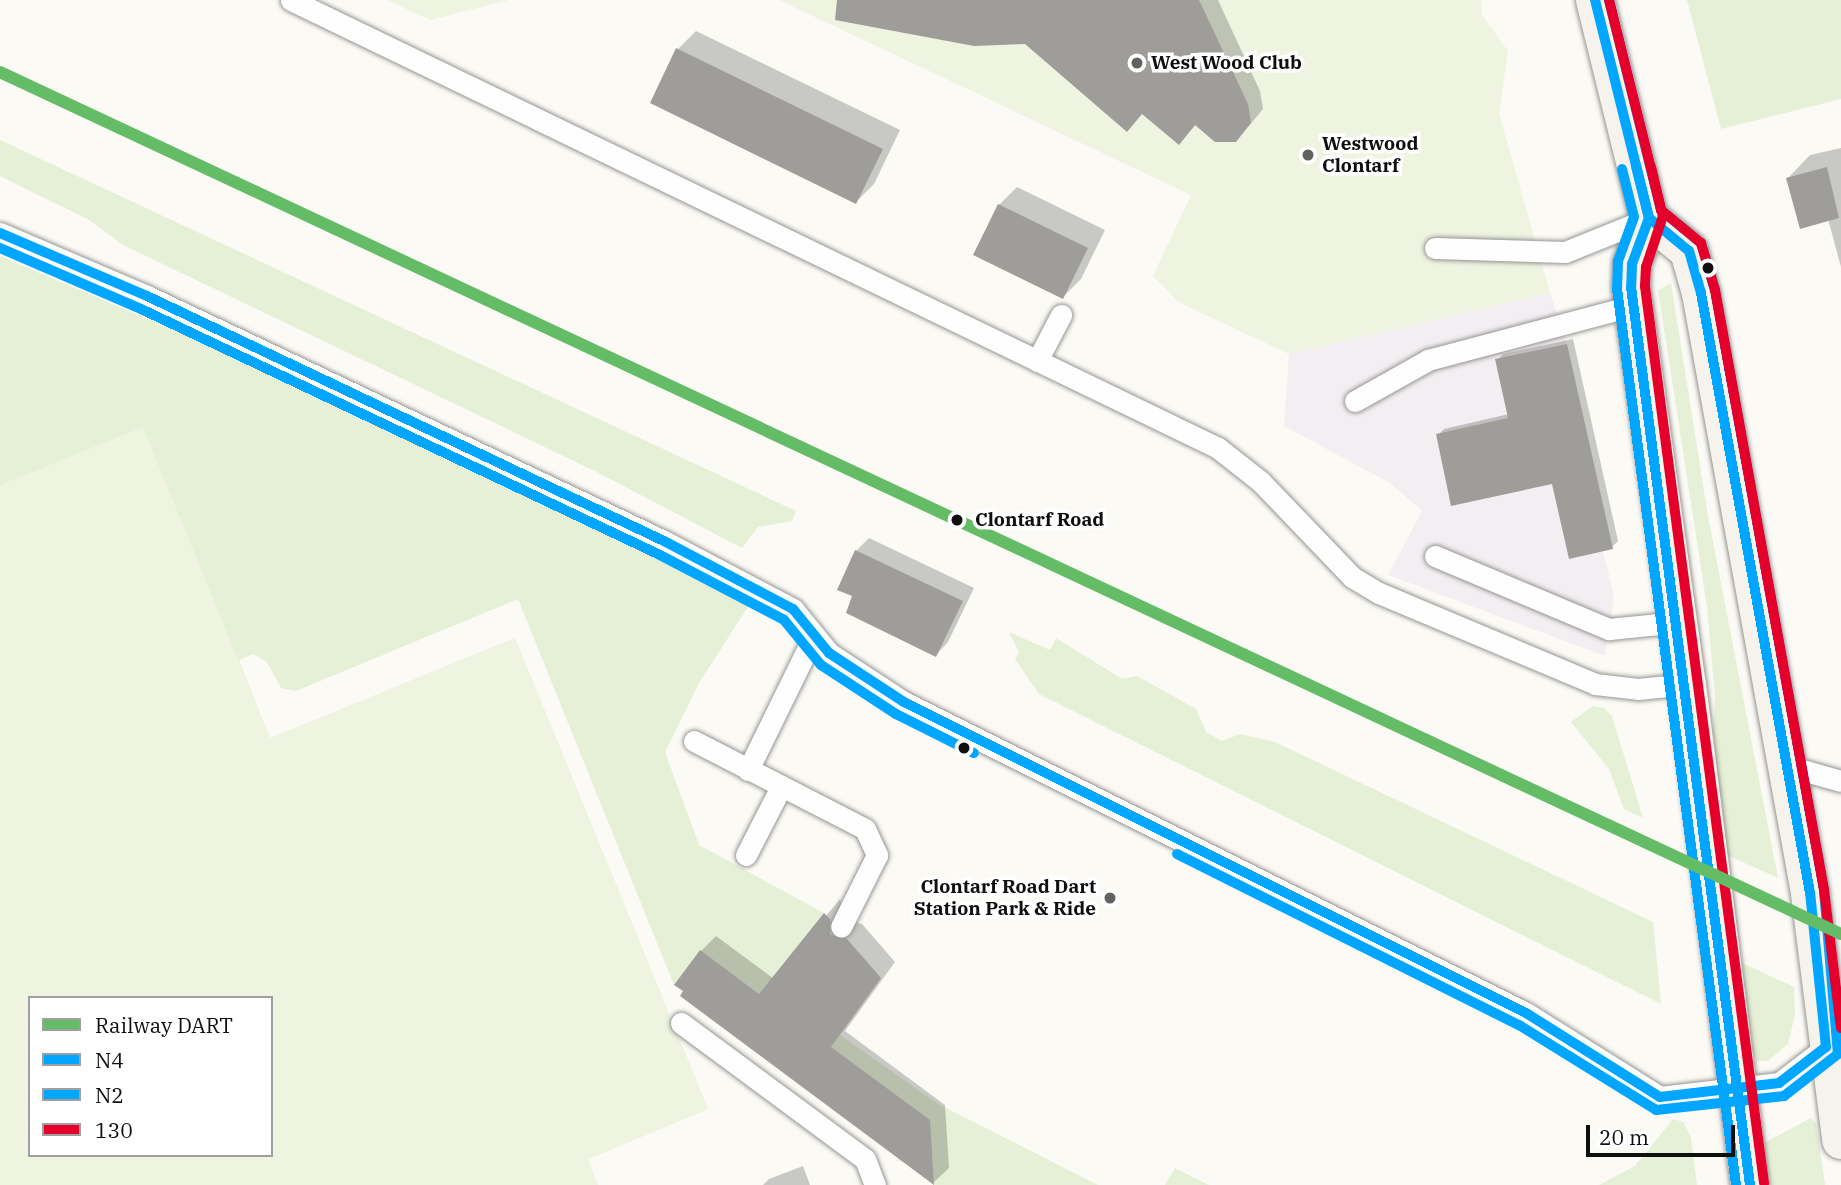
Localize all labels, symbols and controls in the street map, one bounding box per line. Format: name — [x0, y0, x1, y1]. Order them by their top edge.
place label: West Wood Club — [1151, 52, 1302, 74]
marker: West Wood Club — [1129, 55, 1145, 71]
place label: Westwood Clontarf — [1322, 133, 1418, 177]
marker: Westwood Clontarf — [1300, 147, 1316, 163]
unlabelled marker — [1701, 261, 1715, 275]
marker: Clontarf Road — [945, 508, 969, 532]
place label: Clontarf Road — [975, 509, 1104, 531]
unlabelled marker — [957, 741, 971, 755]
place label: Clontarf Road Dart Station Park & Ride — [914, 876, 1096, 920]
marker: Clontarf Road Dart Station Park & Ride — [1102, 890, 1118, 906]
legend — [28, 996, 273, 1157]
text: Railway DART — [95, 1011, 233, 1039]
text: N4 — [95, 1046, 124, 1074]
text: N2 — [95, 1081, 124, 1109]
scale bar — [1589, 1112, 1738, 1156]
text: 130 — [95, 1116, 133, 1144]
text: 20 m — [1599, 1123, 1649, 1151]

